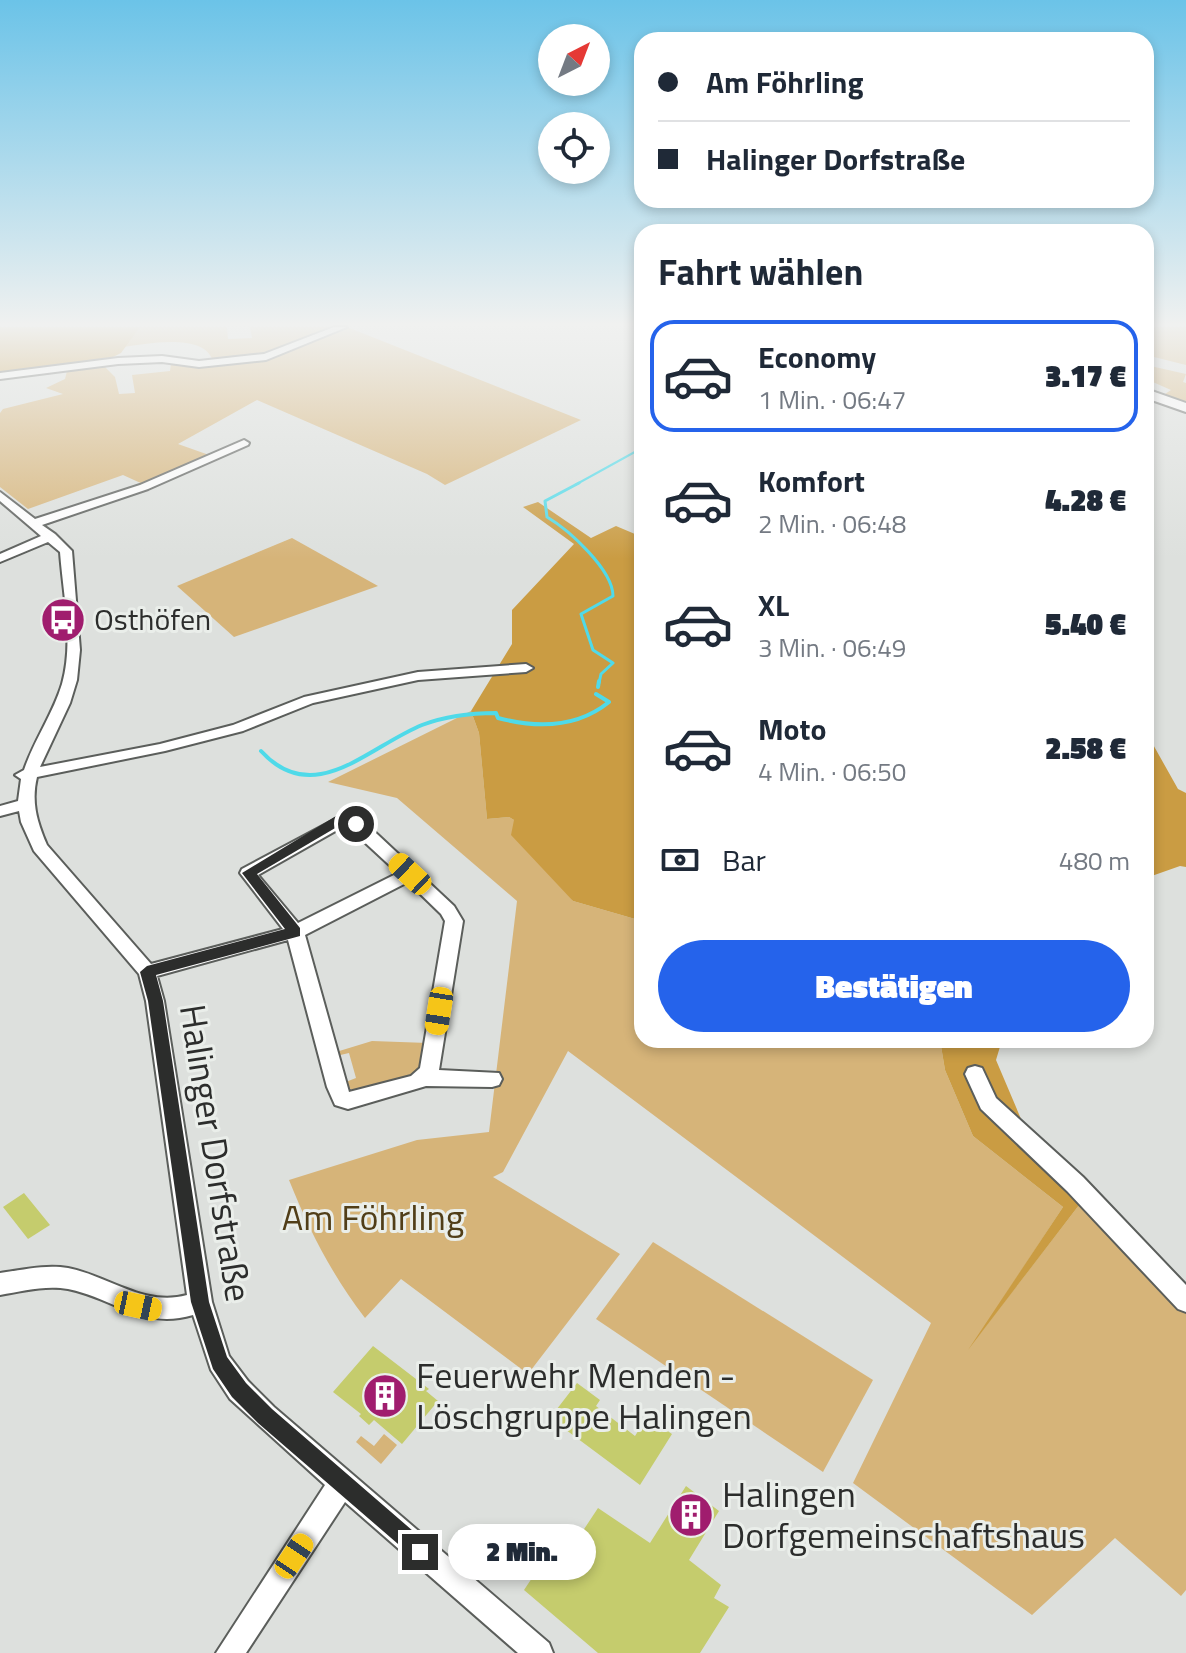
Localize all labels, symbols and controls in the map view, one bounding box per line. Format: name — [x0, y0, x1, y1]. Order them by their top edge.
north arrow — [538, 24, 610, 96]
map controls — [538, 24, 610, 184]
text: Am Föhrling — [706, 59, 863, 105]
button: locate — [538, 112, 610, 184]
text: Halinger Dorfstraße — [706, 136, 965, 182]
text: Fahrt wählen — [658, 244, 863, 299]
text: Economy — [758, 334, 876, 380]
icon: car — [662, 340, 734, 412]
text: 3.17 € — [1045, 353, 1126, 399]
text: 1 Min. · 06:47 — [758, 380, 906, 419]
text: Komfort — [758, 458, 865, 504]
icon: car — [662, 464, 734, 536]
text: 4.28 € — [1045, 477, 1126, 523]
text: 2 Min. · 06:48 — [758, 504, 906, 543]
text: XL — [758, 582, 789, 628]
icon: car — [662, 588, 734, 660]
bus stop icon: Osthöfen — [39, 596, 87, 644]
place label: Osthöfen — [94, 596, 211, 642]
text: 5.40 € — [1045, 601, 1126, 647]
text: 3 Min. · 06:49 — [758, 628, 906, 667]
text: Moto — [758, 706, 826, 752]
icon: car — [662, 712, 734, 784]
text: 2.58 € — [1045, 725, 1126, 771]
text: 4 Min. · 06:50 — [758, 752, 906, 791]
route start — [338, 806, 374, 842]
text: Bar — [722, 837, 766, 883]
icon: cash — [658, 838, 702, 882]
text: 480 m — [1059, 841, 1130, 880]
car — [384, 849, 436, 899]
button: Bestätigen — [658, 940, 1130, 1032]
car — [423, 985, 455, 1037]
street label: Halinger Dorfstraße — [166, 1000, 267, 1306]
park label: Am Föhrling — [282, 1189, 464, 1244]
car — [112, 1289, 164, 1323]
place label: Feuerwehr Menden - Löschgruppe Halingen — [416, 1347, 752, 1443]
building icon: Feuerwehr Menden - Löschgruppe Halingen — [361, 1372, 409, 1420]
place label: Halingen Dorfgemeinschaftshaus — [722, 1466, 1085, 1562]
building icon: Halingen Dorfgemeinschaftshaus — [667, 1491, 715, 1539]
callout: 2 Min. — [448, 1524, 596, 1580]
car — [271, 1529, 317, 1583]
text: 2 Min. — [486, 1532, 558, 1571]
route end — [402, 1534, 438, 1570]

